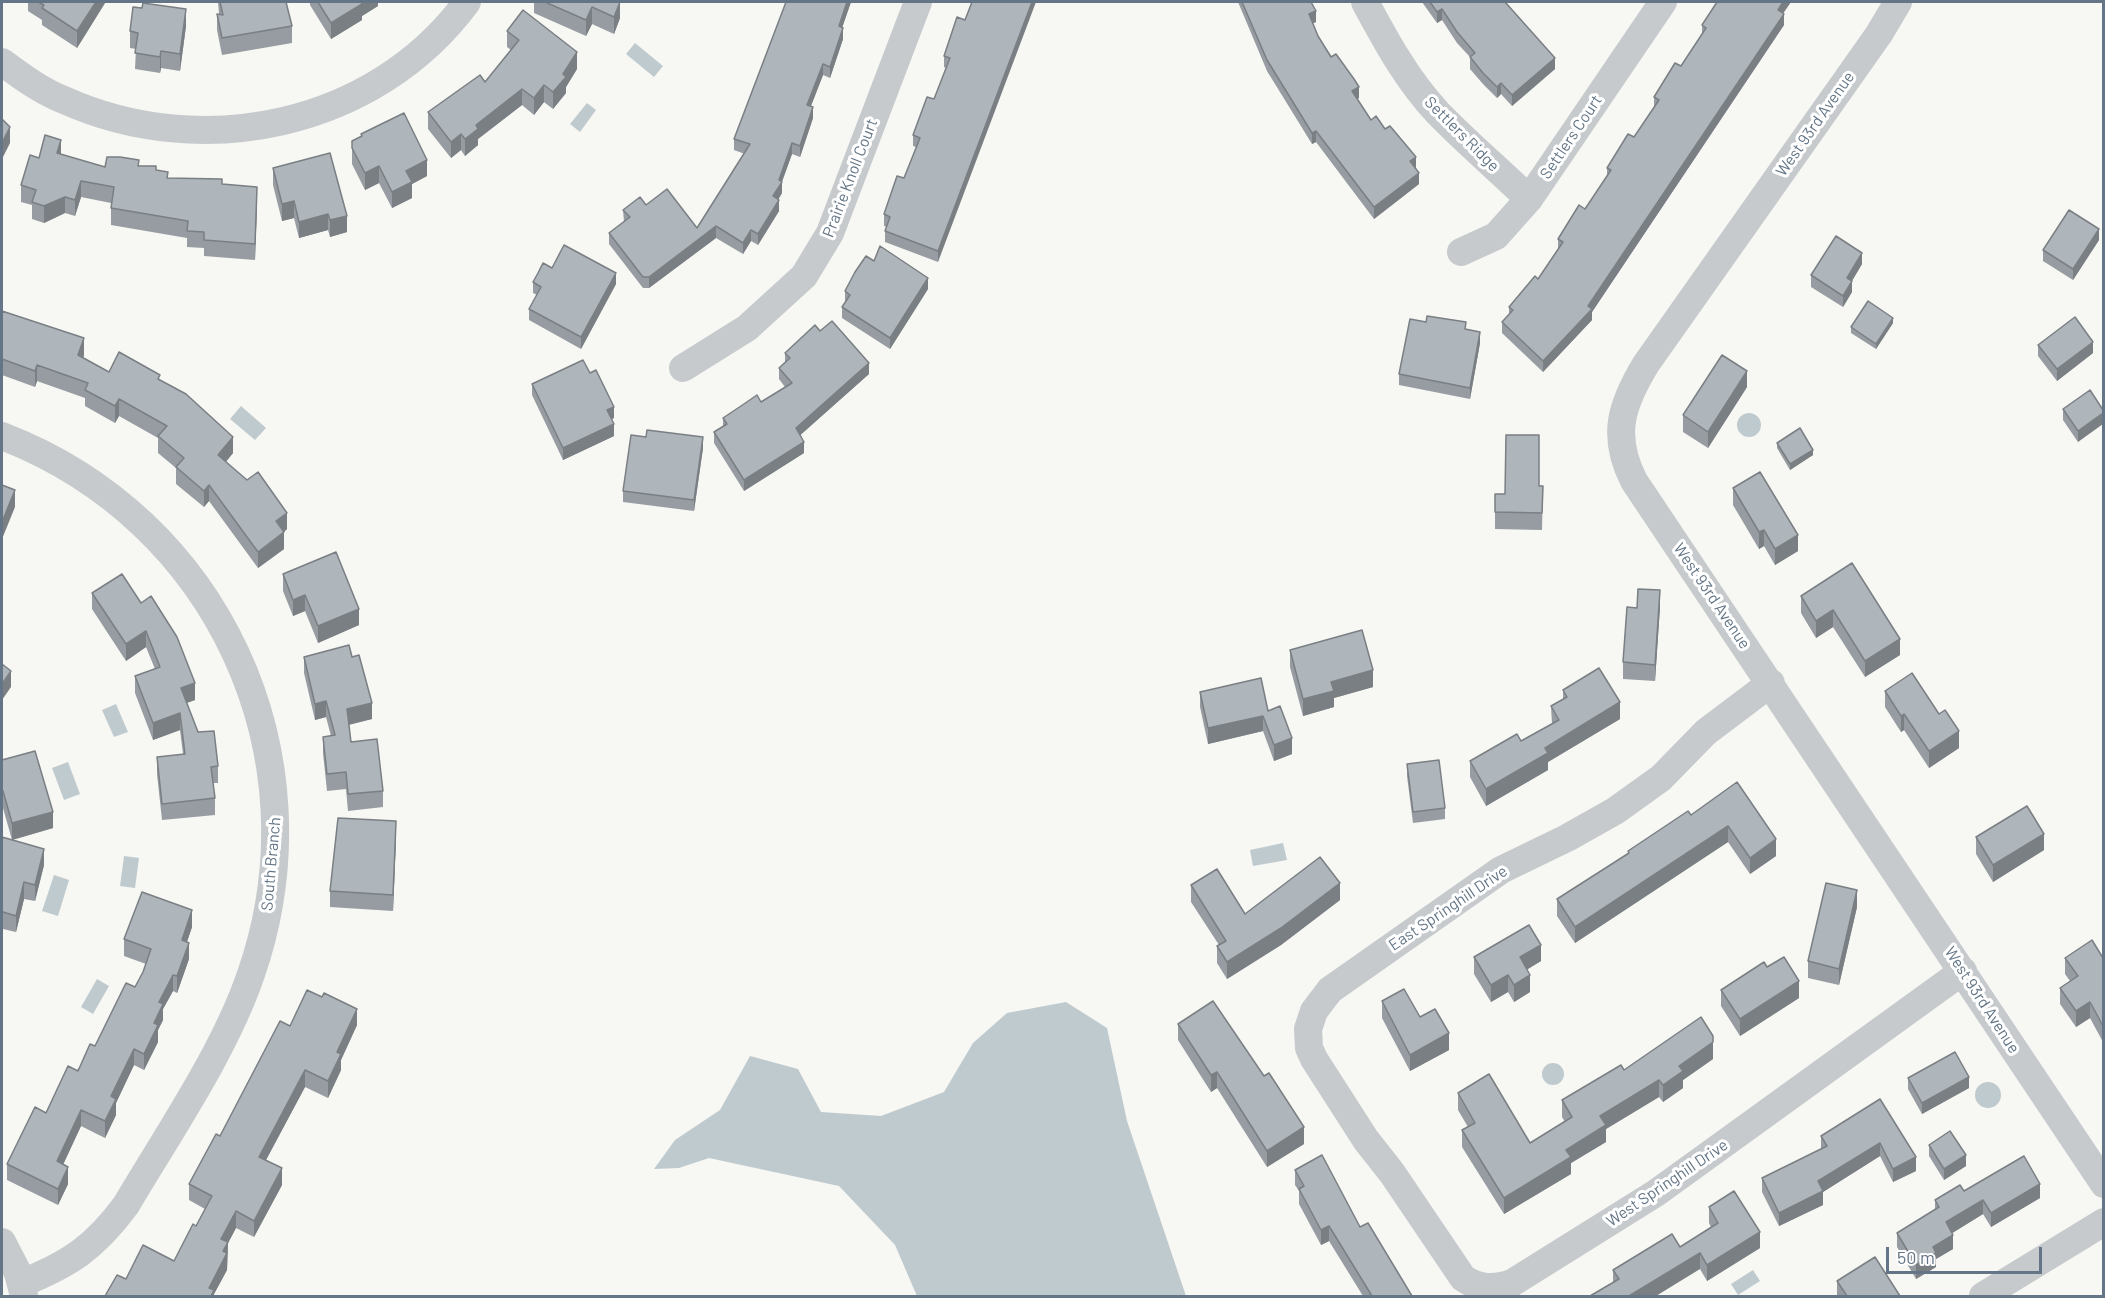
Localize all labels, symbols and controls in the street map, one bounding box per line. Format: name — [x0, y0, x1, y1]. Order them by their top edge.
street label: West 93rd Avenue — [1772, 68, 1858, 180]
street label: Settlers Court — [1536, 91, 1606, 183]
street label: Settlers Ridge — [1421, 93, 1503, 175]
street label: Prairie Knoll Court — [819, 116, 881, 240]
street label: West 93rd Avenue — [1670, 539, 1754, 653]
street label: South Branch — [257, 816, 285, 912]
street label: East Springhill Drive — [1385, 861, 1511, 955]
street label: West 93rd Avenue — [1940, 943, 2024, 1057]
street label: West Springhill Drive — [1603, 1135, 1731, 1231]
scale bar — [1889, 1235, 2045, 1273]
text: 50 m — [1897, 1246, 1935, 1268]

